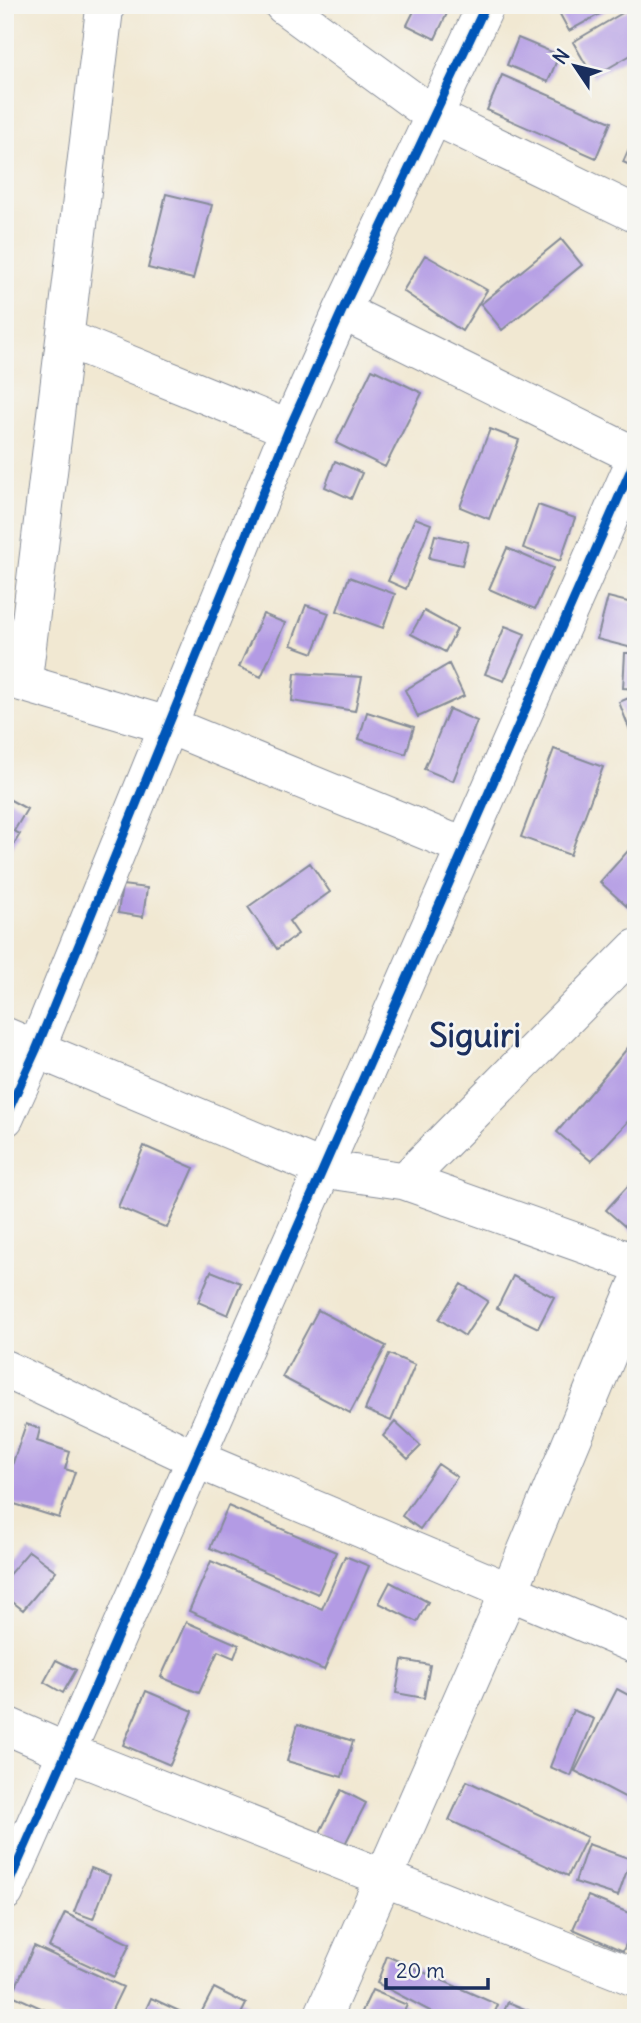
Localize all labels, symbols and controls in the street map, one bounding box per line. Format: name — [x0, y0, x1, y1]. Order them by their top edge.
north arrow — [540, 32, 610, 102]
text: N — [547, 44, 575, 69]
district label: Siguiri — [429, 1014, 521, 1056]
scale bar — [386, 1946, 487, 1990]
text: 20 m — [396, 1957, 445, 1984]

